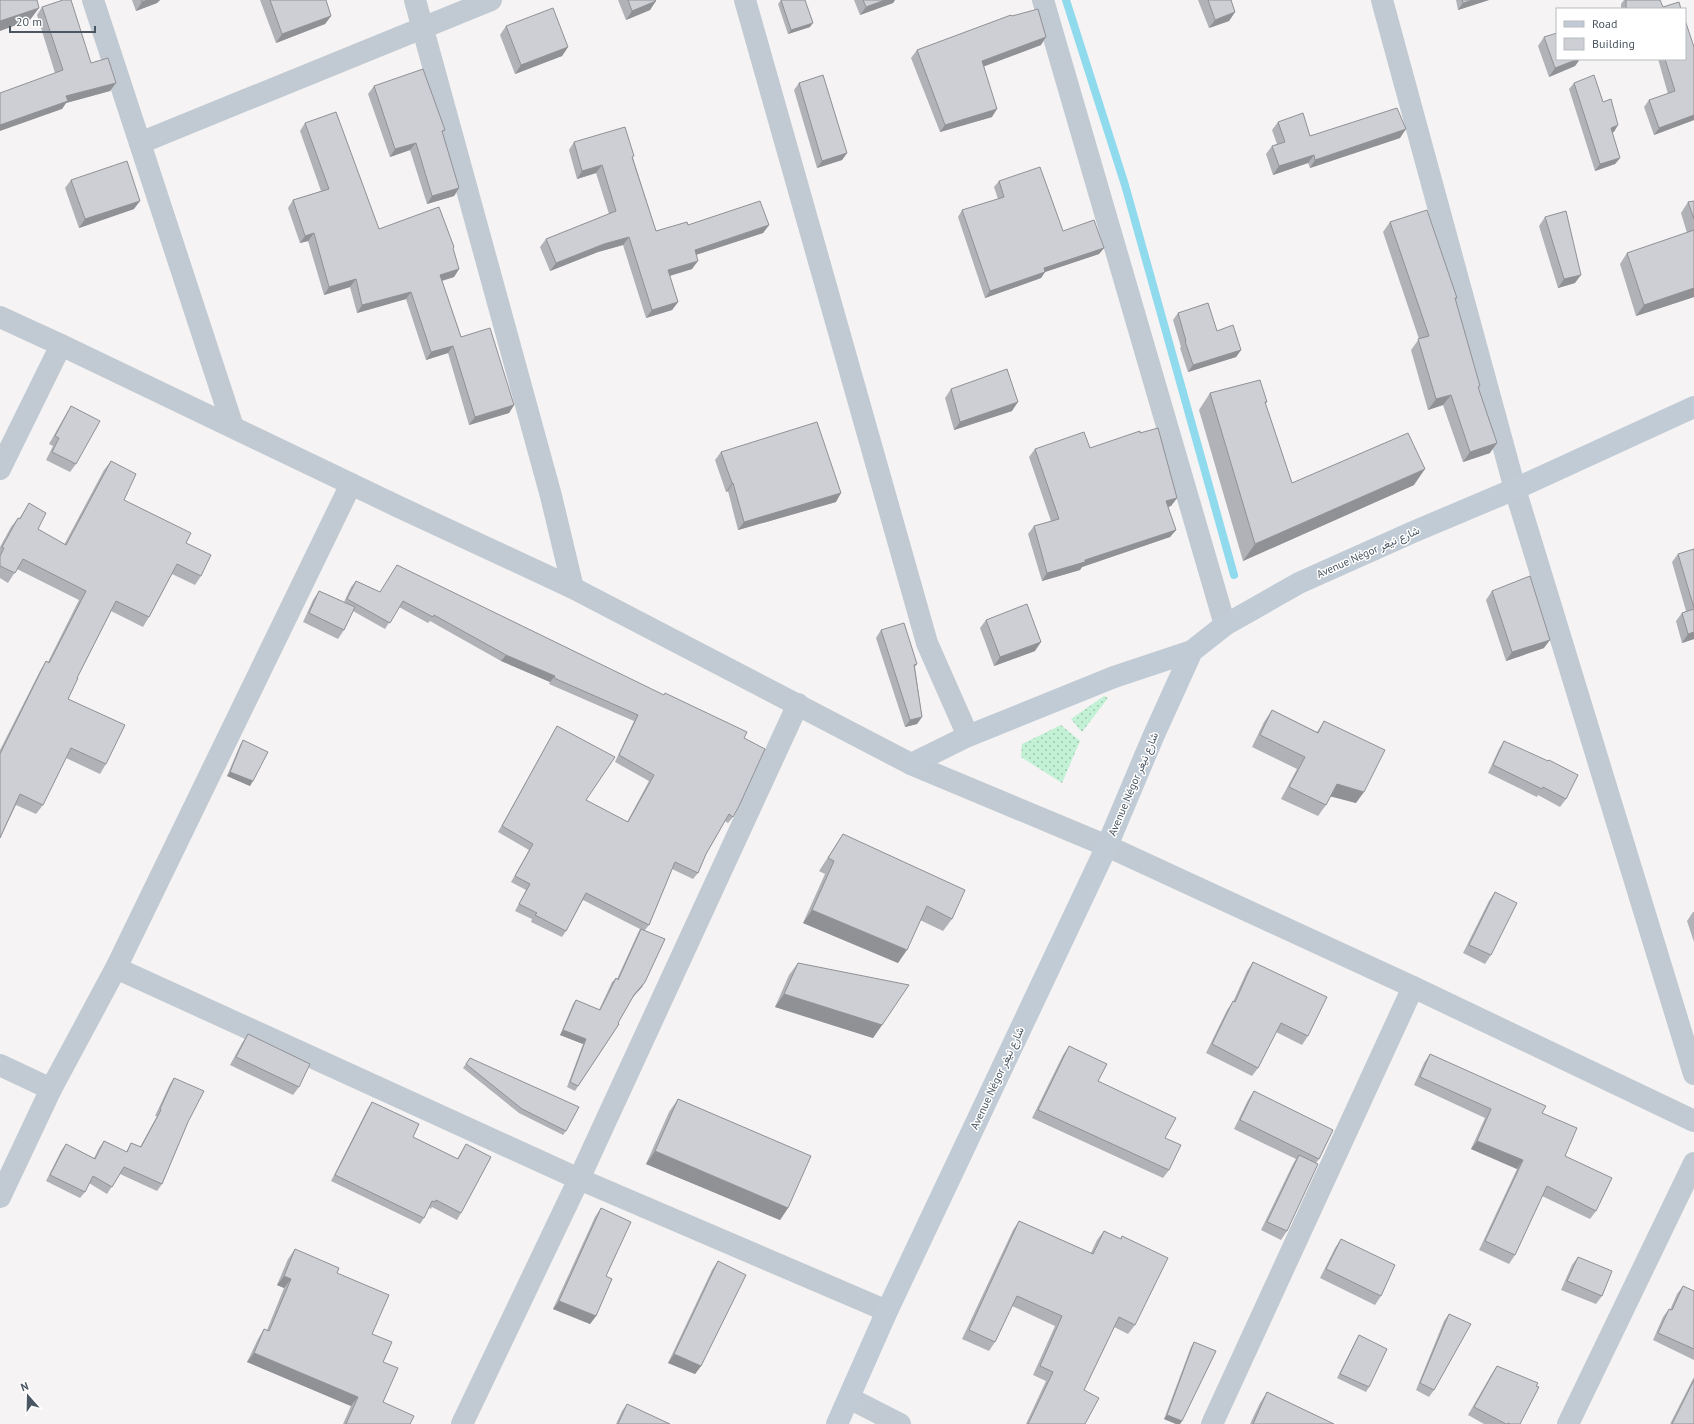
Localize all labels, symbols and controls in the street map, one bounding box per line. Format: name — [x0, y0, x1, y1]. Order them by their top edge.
scale bar — [10, 8, 95, 34]
legend — [1556, 8, 1686, 60]
text: 20 m — [16, 14, 42, 29]
text: Road — [1592, 16, 1617, 31]
text: Building — [1592, 36, 1635, 51]
street label: Avenue Négor شارع نيغر — [1314, 523, 1422, 582]
street label: Avenue Négor شارع نيغر — [1105, 730, 1162, 838]
street label: Avenue Négor شارع نيغر — [967, 1024, 1028, 1132]
north arrow — [8, 1376, 48, 1416]
text: N — [19, 1379, 30, 1394]

